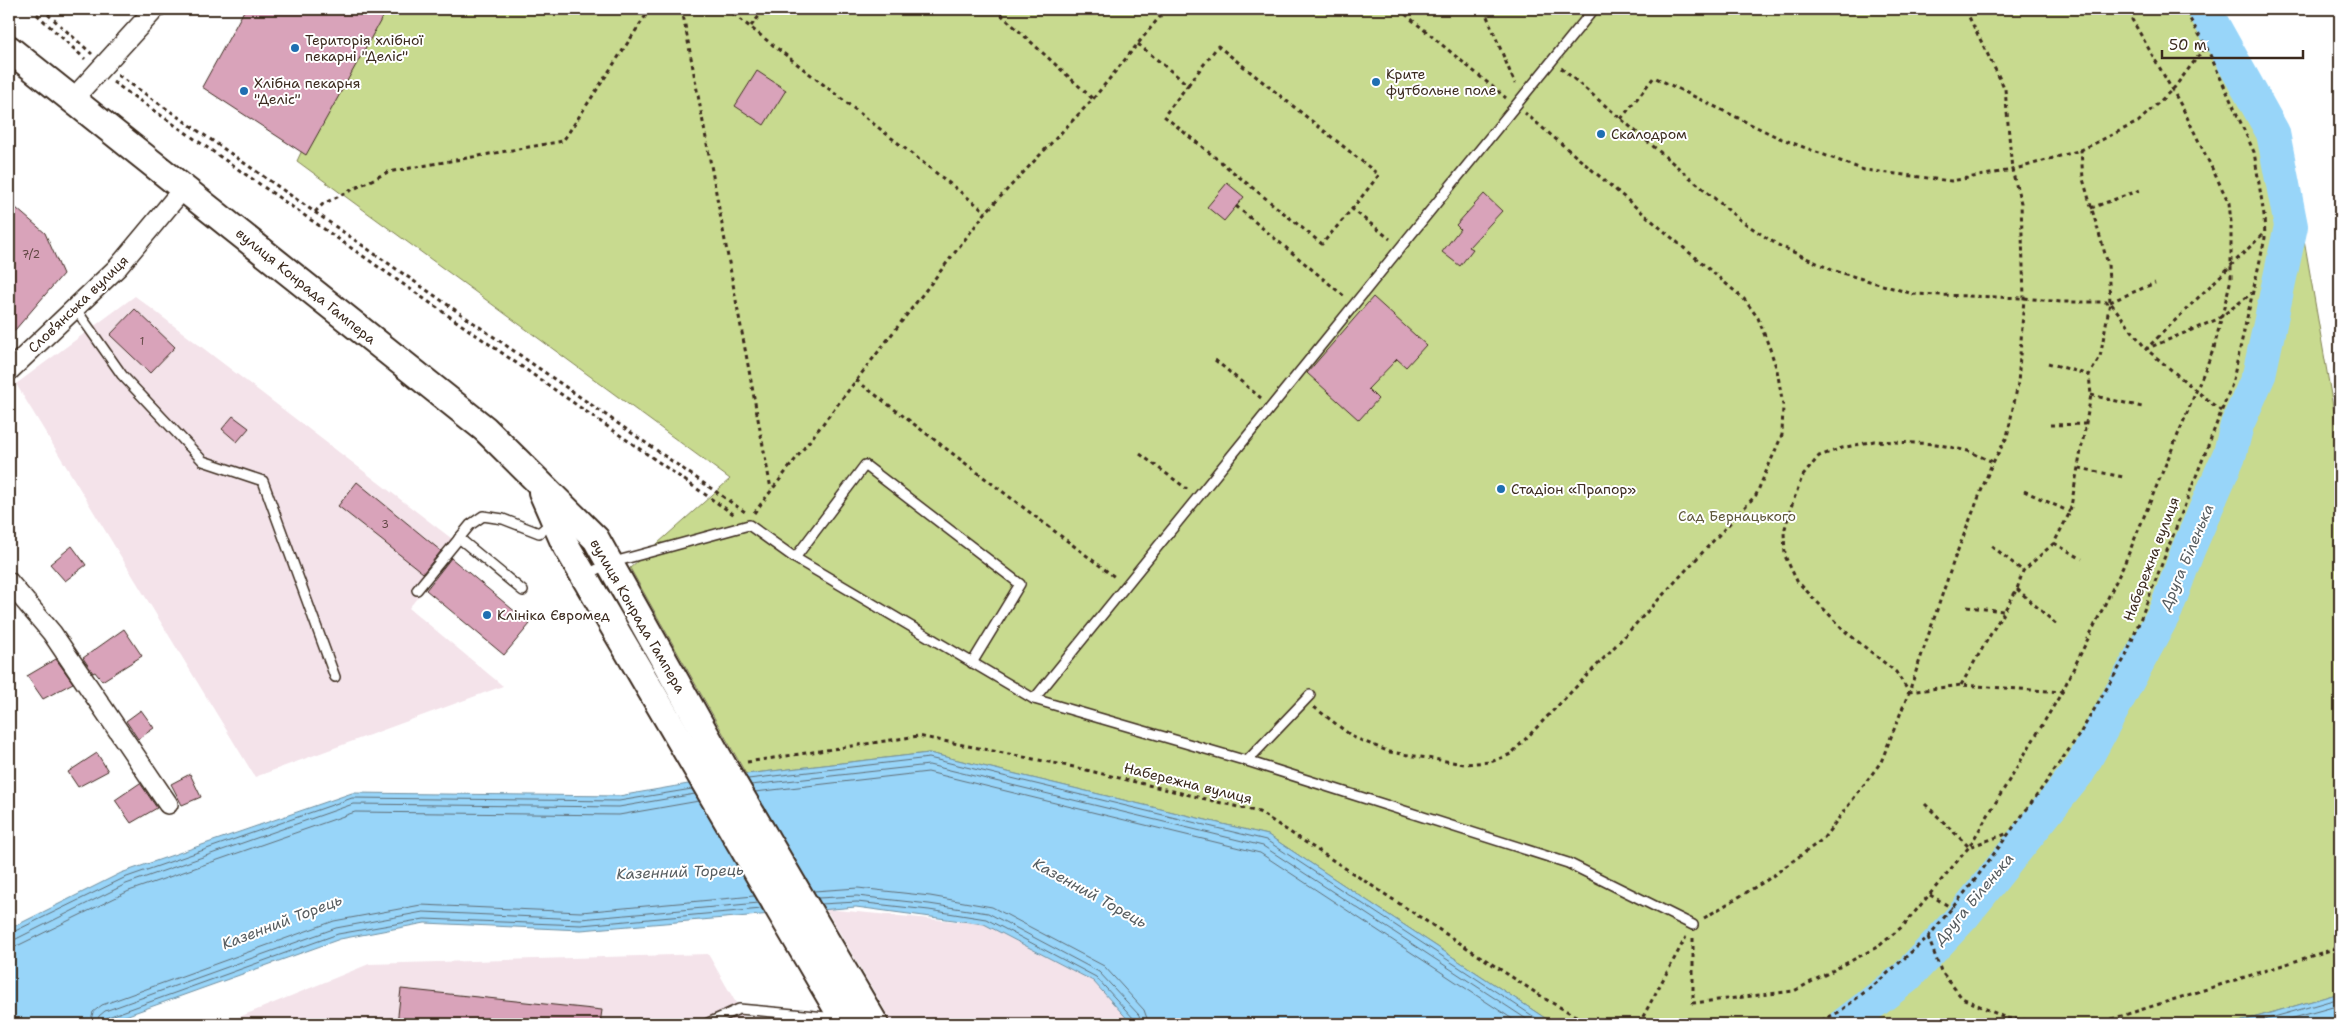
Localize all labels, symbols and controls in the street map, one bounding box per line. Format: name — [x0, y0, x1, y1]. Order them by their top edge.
scale bar — [2162, 28, 2303, 60]
place label: Територія хлібної пекарні "Деліс" — [305, 31, 424, 65]
text: 50 m — [2169, 35, 2207, 55]
marker: Територія хлібної пекарні "Деліс" — [289, 42, 301, 54]
place label: Крите футбольне поле — [1386, 65, 1497, 99]
place label: Хлібна пекарня "Деліс" — [254, 74, 360, 108]
marker: Крите футбольне поле — [1370, 76, 1382, 88]
marker: Хлібна пекарня "Деліс" — [238, 85, 250, 97]
place label: Скалодром — [1611, 125, 1687, 143]
marker: Скалодром — [1595, 128, 1607, 140]
street label: вулиця Конрада Гампера — [232, 224, 380, 348]
house number: 7/2 — [22, 247, 40, 262]
street label: Слов’янська вулиця — [24, 251, 132, 357]
house number: 1 — [140, 334, 144, 349]
place label: Стадіон «Прапор» — [1511, 480, 1636, 498]
marker: Стадіон «Прапор» — [1495, 483, 1507, 495]
street label: Набережна вулиця — [2119, 494, 2183, 624]
water label: Друга Біленька — [2155, 501, 2218, 614]
park label: Сад Бернацького — [1678, 507, 1796, 525]
house number: 3 — [381, 517, 389, 532]
street label: вулиця Конрада Гампера — [586, 536, 690, 697]
place label: Клініка Євромед — [497, 606, 610, 624]
marker: Клініка Євромед — [481, 609, 493, 621]
street label: Набережна вулиця — [1122, 758, 1254, 808]
water label: Друга Біленька — [1929, 849, 2018, 950]
water label: Казенний Торець — [1029, 853, 1151, 933]
water label: Казенний Торець — [616, 860, 744, 884]
water label: Казенний Торець — [219, 890, 345, 954]

